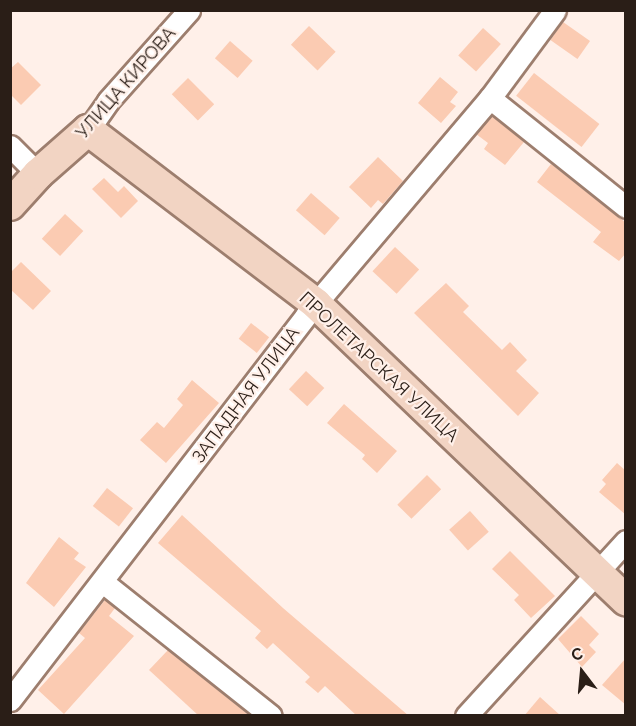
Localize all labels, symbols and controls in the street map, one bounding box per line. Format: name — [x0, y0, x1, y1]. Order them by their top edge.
street label: УЛИЦА КИРОВА — [71, 23, 181, 143]
street label: ПРОЛЕТАРСКАЯ УЛИЦА — [295, 288, 463, 446]
street label: ЗАПАДНАЯ УЛИЦА — [188, 323, 304, 467]
north arrow — [552, 642, 612, 702]
text: С — [569, 644, 585, 665]

